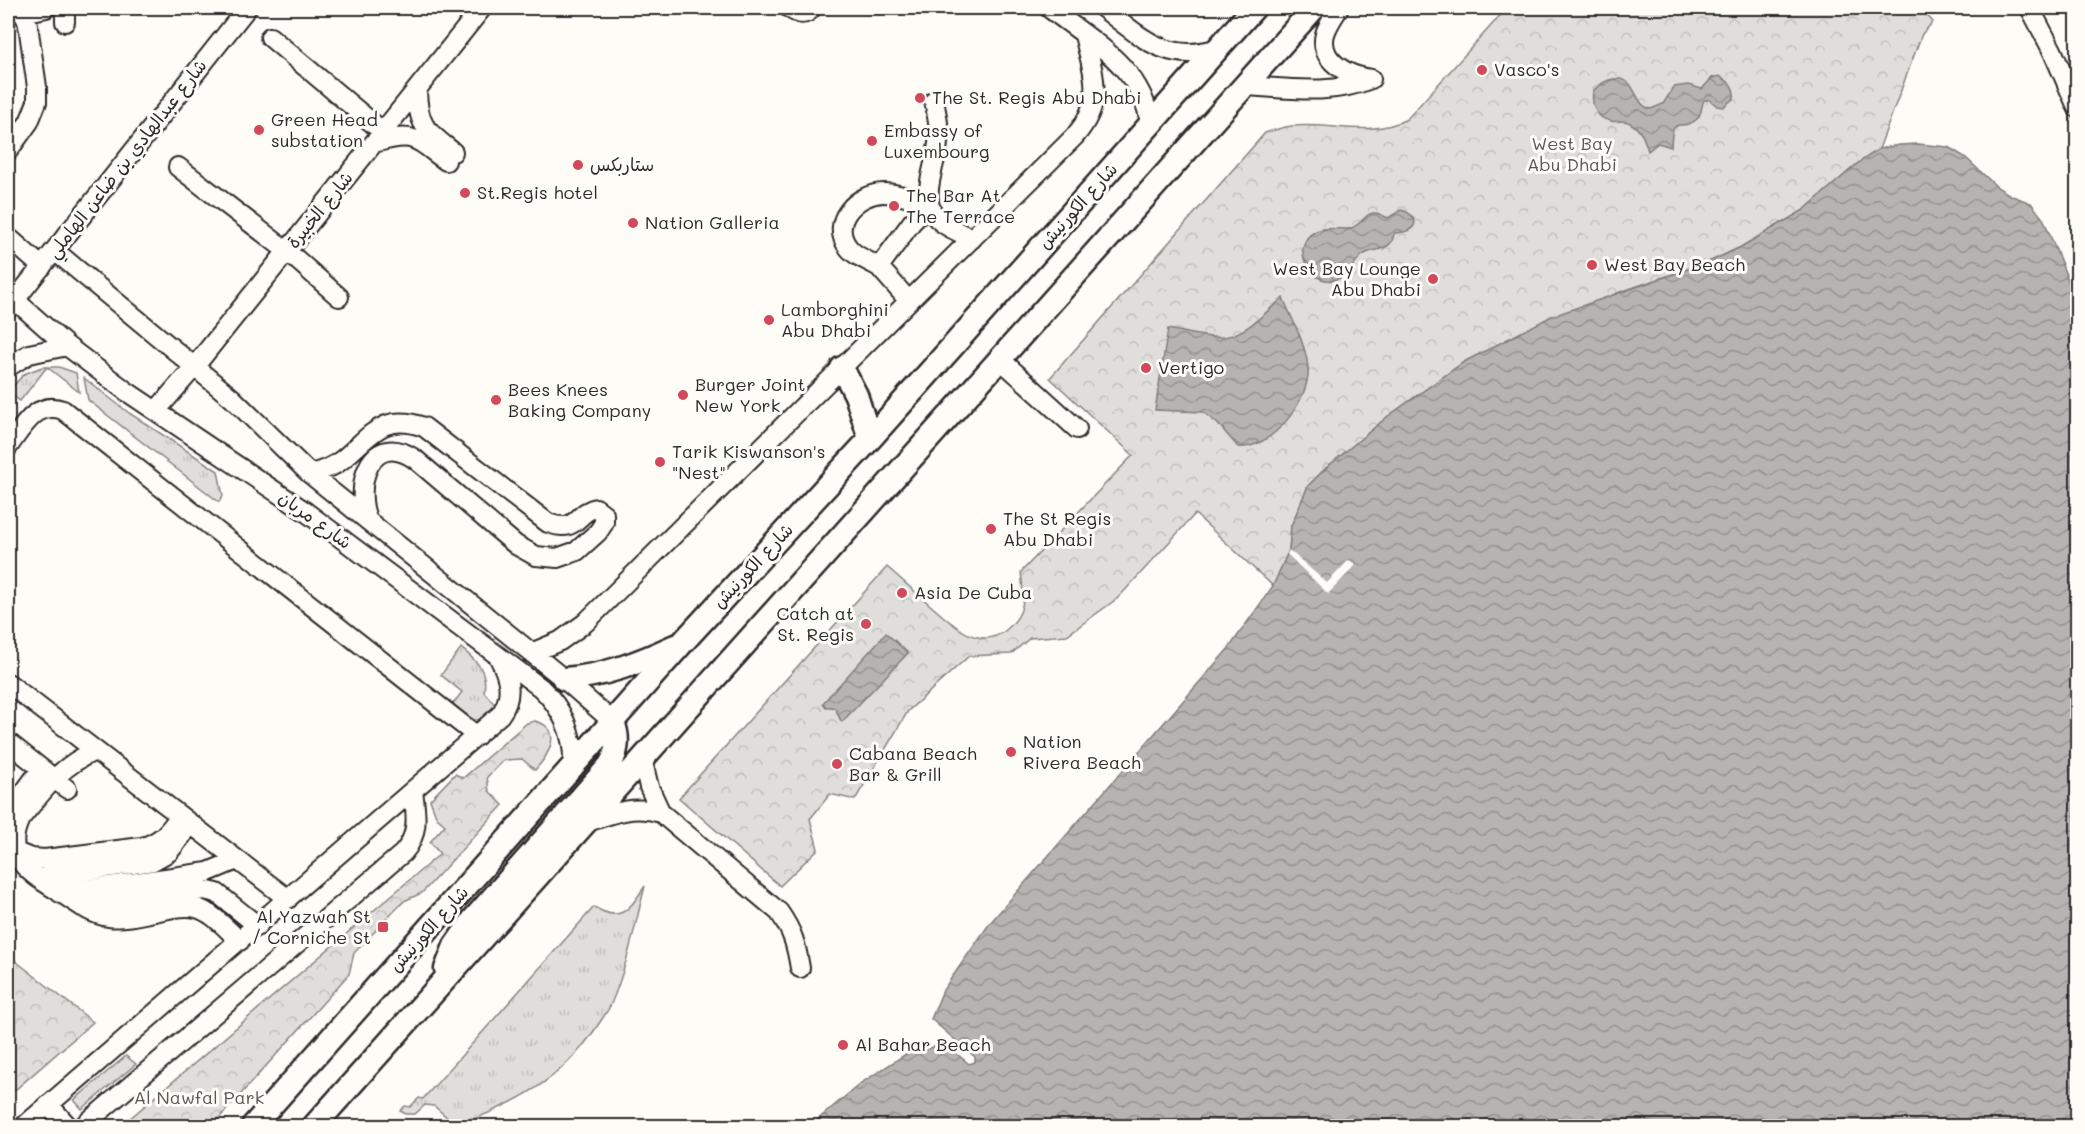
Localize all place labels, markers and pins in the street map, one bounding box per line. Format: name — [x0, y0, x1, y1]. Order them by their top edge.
place label: Vasco's — [1494, 57, 1560, 81]
marker: Vasco's — [1475, 63, 1489, 77]
place label: The St. Regis Abu Dhabi — [932, 85, 1142, 109]
marker: The St. Regis Abu Dhabi — [913, 91, 927, 105]
place label: Green Head substation — [271, 107, 378, 152]
place label: Embassy of Luxembourg — [884, 118, 989, 163]
marker: Green Head substation — [252, 123, 266, 137]
marker: Embassy of Luxembourg — [865, 134, 879, 148]
place label: ستاربكس — [590, 152, 654, 176]
marker: ستاربكس — [571, 158, 585, 172]
place label: St.Regis hotel — [477, 180, 598, 204]
place label: The Bar At The Terrace — [906, 183, 1015, 228]
marker: St.Regis hotel — [458, 186, 472, 200]
marker: The Bar At The Terrace — [887, 199, 901, 213]
place label: Nation Galleria — [645, 210, 780, 234]
marker: Nation Galleria — [626, 216, 640, 230]
place label: West Bay Beach — [1604, 252, 1745, 276]
place label: West Bay Lounge Abu Dhabi — [1273, 256, 1421, 301]
marker: West Bay Beach — [1585, 258, 1599, 272]
marker: West Bay Lounge Abu Dhabi — [1426, 272, 1440, 286]
place label: Lamborghini Abu Dhabi — [781, 297, 889, 342]
marker: Lamborghini Abu Dhabi — [762, 313, 776, 327]
place label: Vertigo — [1158, 355, 1225, 379]
marker: Vertigo — [1139, 361, 1153, 375]
place label: Burger Joint New York — [695, 372, 805, 417]
place label: Bees Knees Baking Company — [508, 377, 651, 422]
marker: Burger Joint New York — [676, 388, 690, 402]
marker: Bees Knees Baking Company — [489, 393, 503, 407]
place label: Tarik Kiswanson's "Nest" — [672, 439, 826, 484]
marker: Tarik Kiswanson's "Nest" — [653, 455, 667, 469]
place label: The St Regis Abu Dhabi — [1003, 506, 1111, 551]
marker: The St Regis Abu Dhabi — [984, 522, 998, 536]
place label: Asia De Cuba — [914, 580, 1032, 604]
marker: Asia De Cuba — [895, 586, 909, 600]
place label: Catch at St. Regis — [776, 601, 854, 646]
marker: Catch at St. Regis — [859, 617, 873, 631]
place label: Nation Rivera Beach — [1023, 729, 1141, 774]
place label: Cabana Beach Bar & Grill — [849, 741, 977, 786]
marker: Nation Rivera Beach — [1004, 745, 1018, 759]
marker: Cabana Beach Bar & Grill — [830, 757, 844, 771]
place label: Al Yazwah St / Corniche St — [252, 904, 371, 949]
marker: Al Yazwah St / Corniche St — [376, 920, 390, 934]
place label: Al Bahar Beach — [855, 1032, 991, 1056]
marker: Al Bahar Beach — [836, 1038, 850, 1052]

